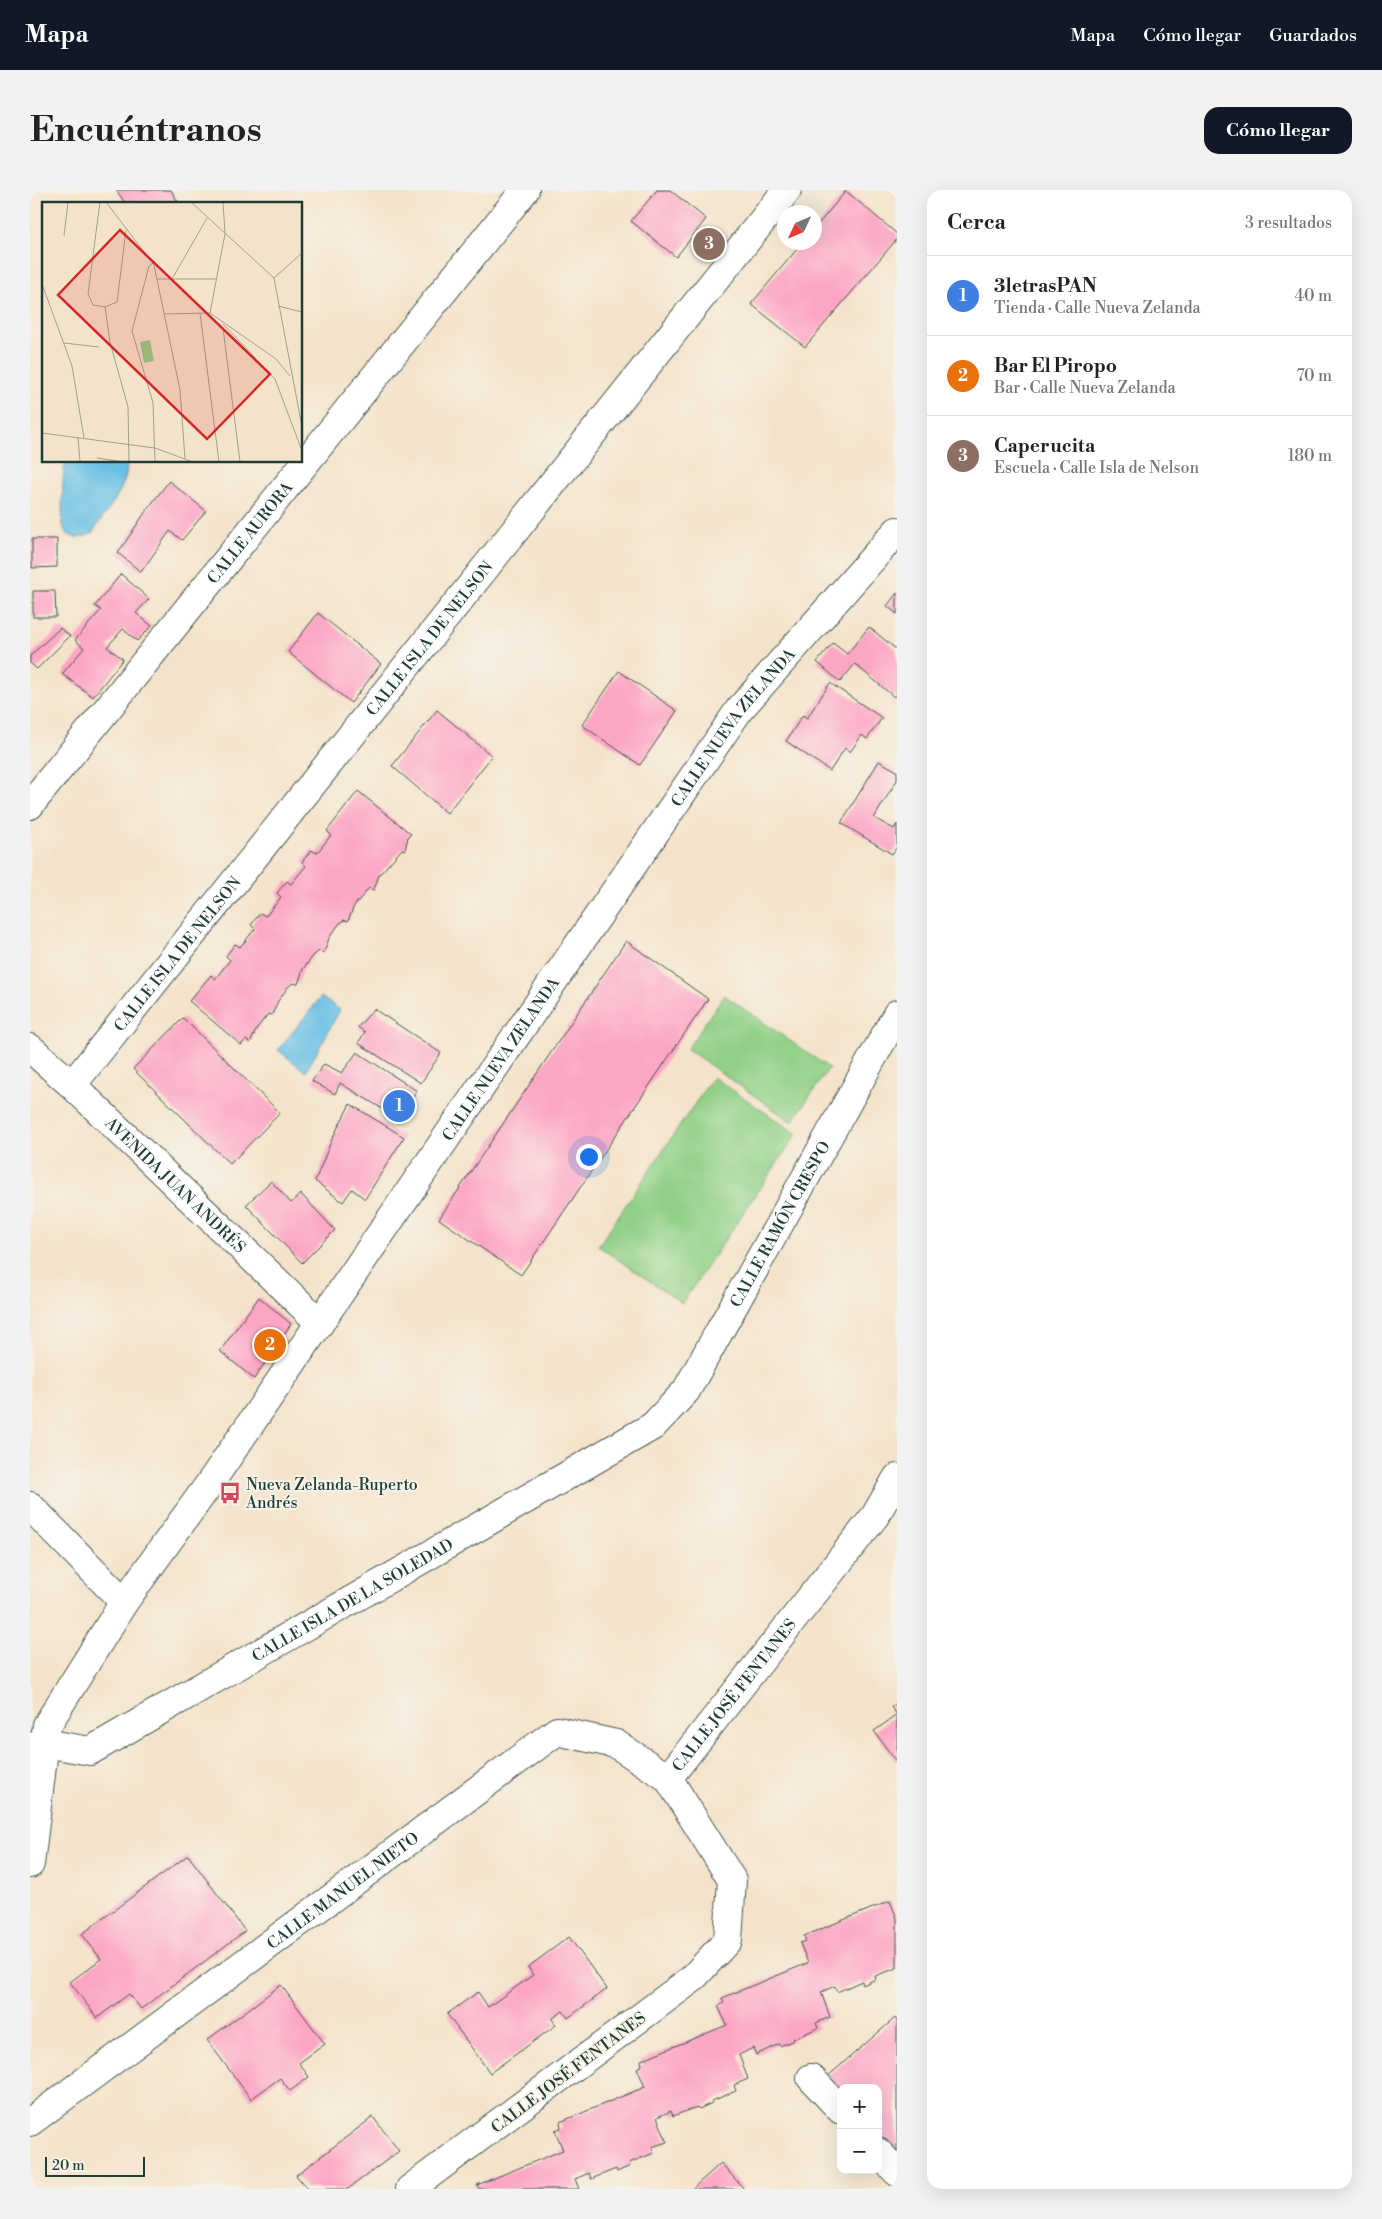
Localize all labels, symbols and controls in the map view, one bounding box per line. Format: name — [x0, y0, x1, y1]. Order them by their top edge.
text: Mapa — [25, 20, 88, 50]
text: Mapa — [1071, 24, 1115, 47]
text: Cómo llegar — [1143, 24, 1241, 47]
text: Guardados — [1269, 24, 1357, 47]
button: Cómo llegar — [1204, 107, 1352, 154]
text: Encuéntranos — [30, 109, 262, 152]
inset map — [42, 202, 302, 462]
north arrow — [777, 205, 822, 250]
text: Cerca — [947, 210, 1006, 236]
text: 3 resultados — [1245, 213, 1332, 233]
pin: 3 — [693, 225, 725, 263]
text: 3letrasPAN — [994, 274, 1097, 298]
text: 1 — [959, 286, 967, 306]
text: 40 m — [1295, 286, 1332, 306]
text: Tienda · Calle Nueva Zelanda — [994, 298, 1201, 318]
text: Bar El Piropo — [994, 354, 1117, 378]
text: 2 — [958, 366, 968, 386]
text: 70 m — [1296, 366, 1332, 386]
text: Bar · Calle Nueva Zelanda — [994, 378, 1176, 398]
text: Caperucita — [994, 434, 1095, 458]
text: 3 — [958, 446, 968, 466]
text: 180 m — [1288, 446, 1332, 466]
text: Escuela · Calle Isla de Nelson — [994, 458, 1199, 478]
street label: CALLE AURORA — [203, 477, 298, 588]
street label: CALLE ISLA DE NELSON — [362, 557, 498, 720]
street label: CALLE NUEVA ZELANDA — [667, 644, 800, 811]
street label: CALLE ISLA DE NELSON — [110, 873, 246, 1036]
street label: CALLE NUEVA ZELANDA — [438, 973, 565, 1145]
pin: 1 — [383, 1087, 415, 1125]
street label: AVENIDA JUAN ANDRÉS — [100, 1113, 250, 1257]
street label: CALLE RAMÓN CRESPO — [726, 1138, 835, 1311]
your location — [576, 1144, 602, 1170]
pin: 2 — [254, 1326, 286, 1364]
place label: Nueva Zelanda-Ruperto Andrés — [245, 1475, 418, 1513]
bus stop icon: Nueva Zelanda-Ruperto Andrés — [217, 1480, 243, 1506]
street label: CALLE ISLA DE LA SOLEDAD — [248, 1535, 457, 1666]
street label: CALLE JOSÉ FENTANES — [668, 1615, 801, 1776]
street label: CALLE MANUEL NIETO — [263, 1828, 423, 1954]
street label: CALLE JOSÉ FENTANES — [486, 2006, 650, 2138]
map controls — [837, 2084, 882, 2174]
button: + — [837, 2084, 882, 2129]
button: − — [837, 2129, 882, 2174]
scale bar — [45, 2154, 145, 2177]
text: 20 m — [52, 2157, 84, 2175]

